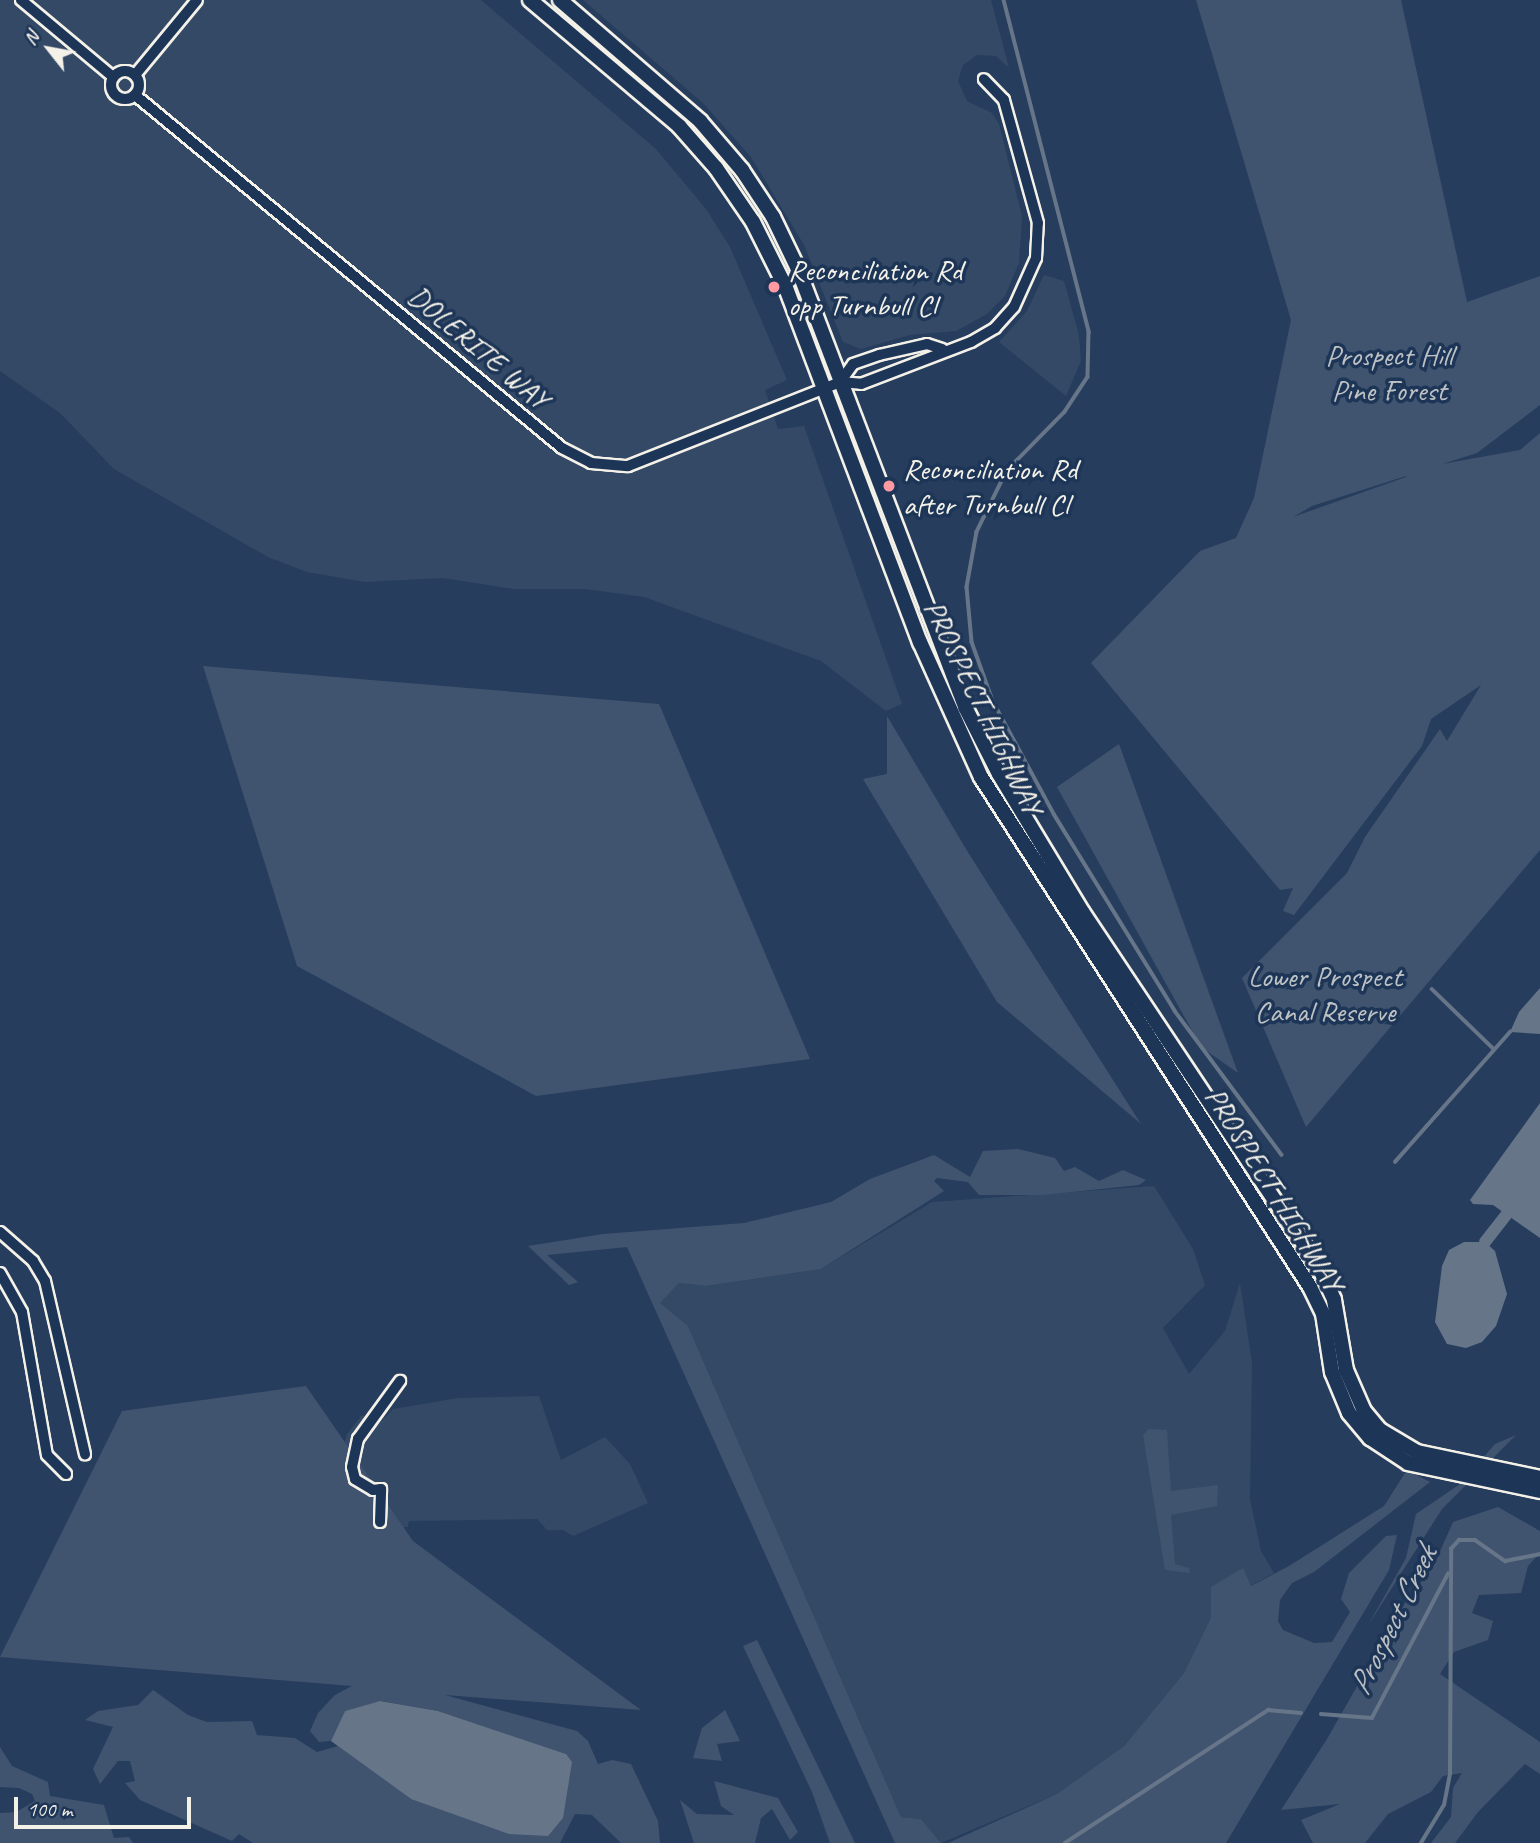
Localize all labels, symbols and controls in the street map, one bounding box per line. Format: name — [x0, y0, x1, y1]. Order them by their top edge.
north arrow — [14, 14, 84, 84]
text: N — [18, 27, 44, 49]
place label: Reconciliation Rd opp Turnbull Cl — [788, 252, 962, 322]
street label: DOLERITE WAY — [401, 277, 557, 417]
marker: Reconciliation Rd opp Turnbull Cl — [766, 279, 782, 295]
park label: Prospect Hill Pine Forest — [1325, 337, 1453, 408]
place label: Reconciliation Rd after Turnbull Cl — [903, 451, 1077, 522]
marker: Reconciliation Rd after Turnbull Cl — [881, 478, 897, 494]
street label: PROSPECT HIGHWAY — [916, 594, 1052, 820]
park label: Lower Prospect Canal Reserve — [1248, 958, 1402, 1028]
street label: PROSPECT HIGHWAY — [1198, 1080, 1352, 1298]
water label: Prospect Creek — [1341, 1541, 1445, 1701]
scale bar — [18, 1784, 194, 1828]
text: 100 m — [27, 1796, 72, 1822]

